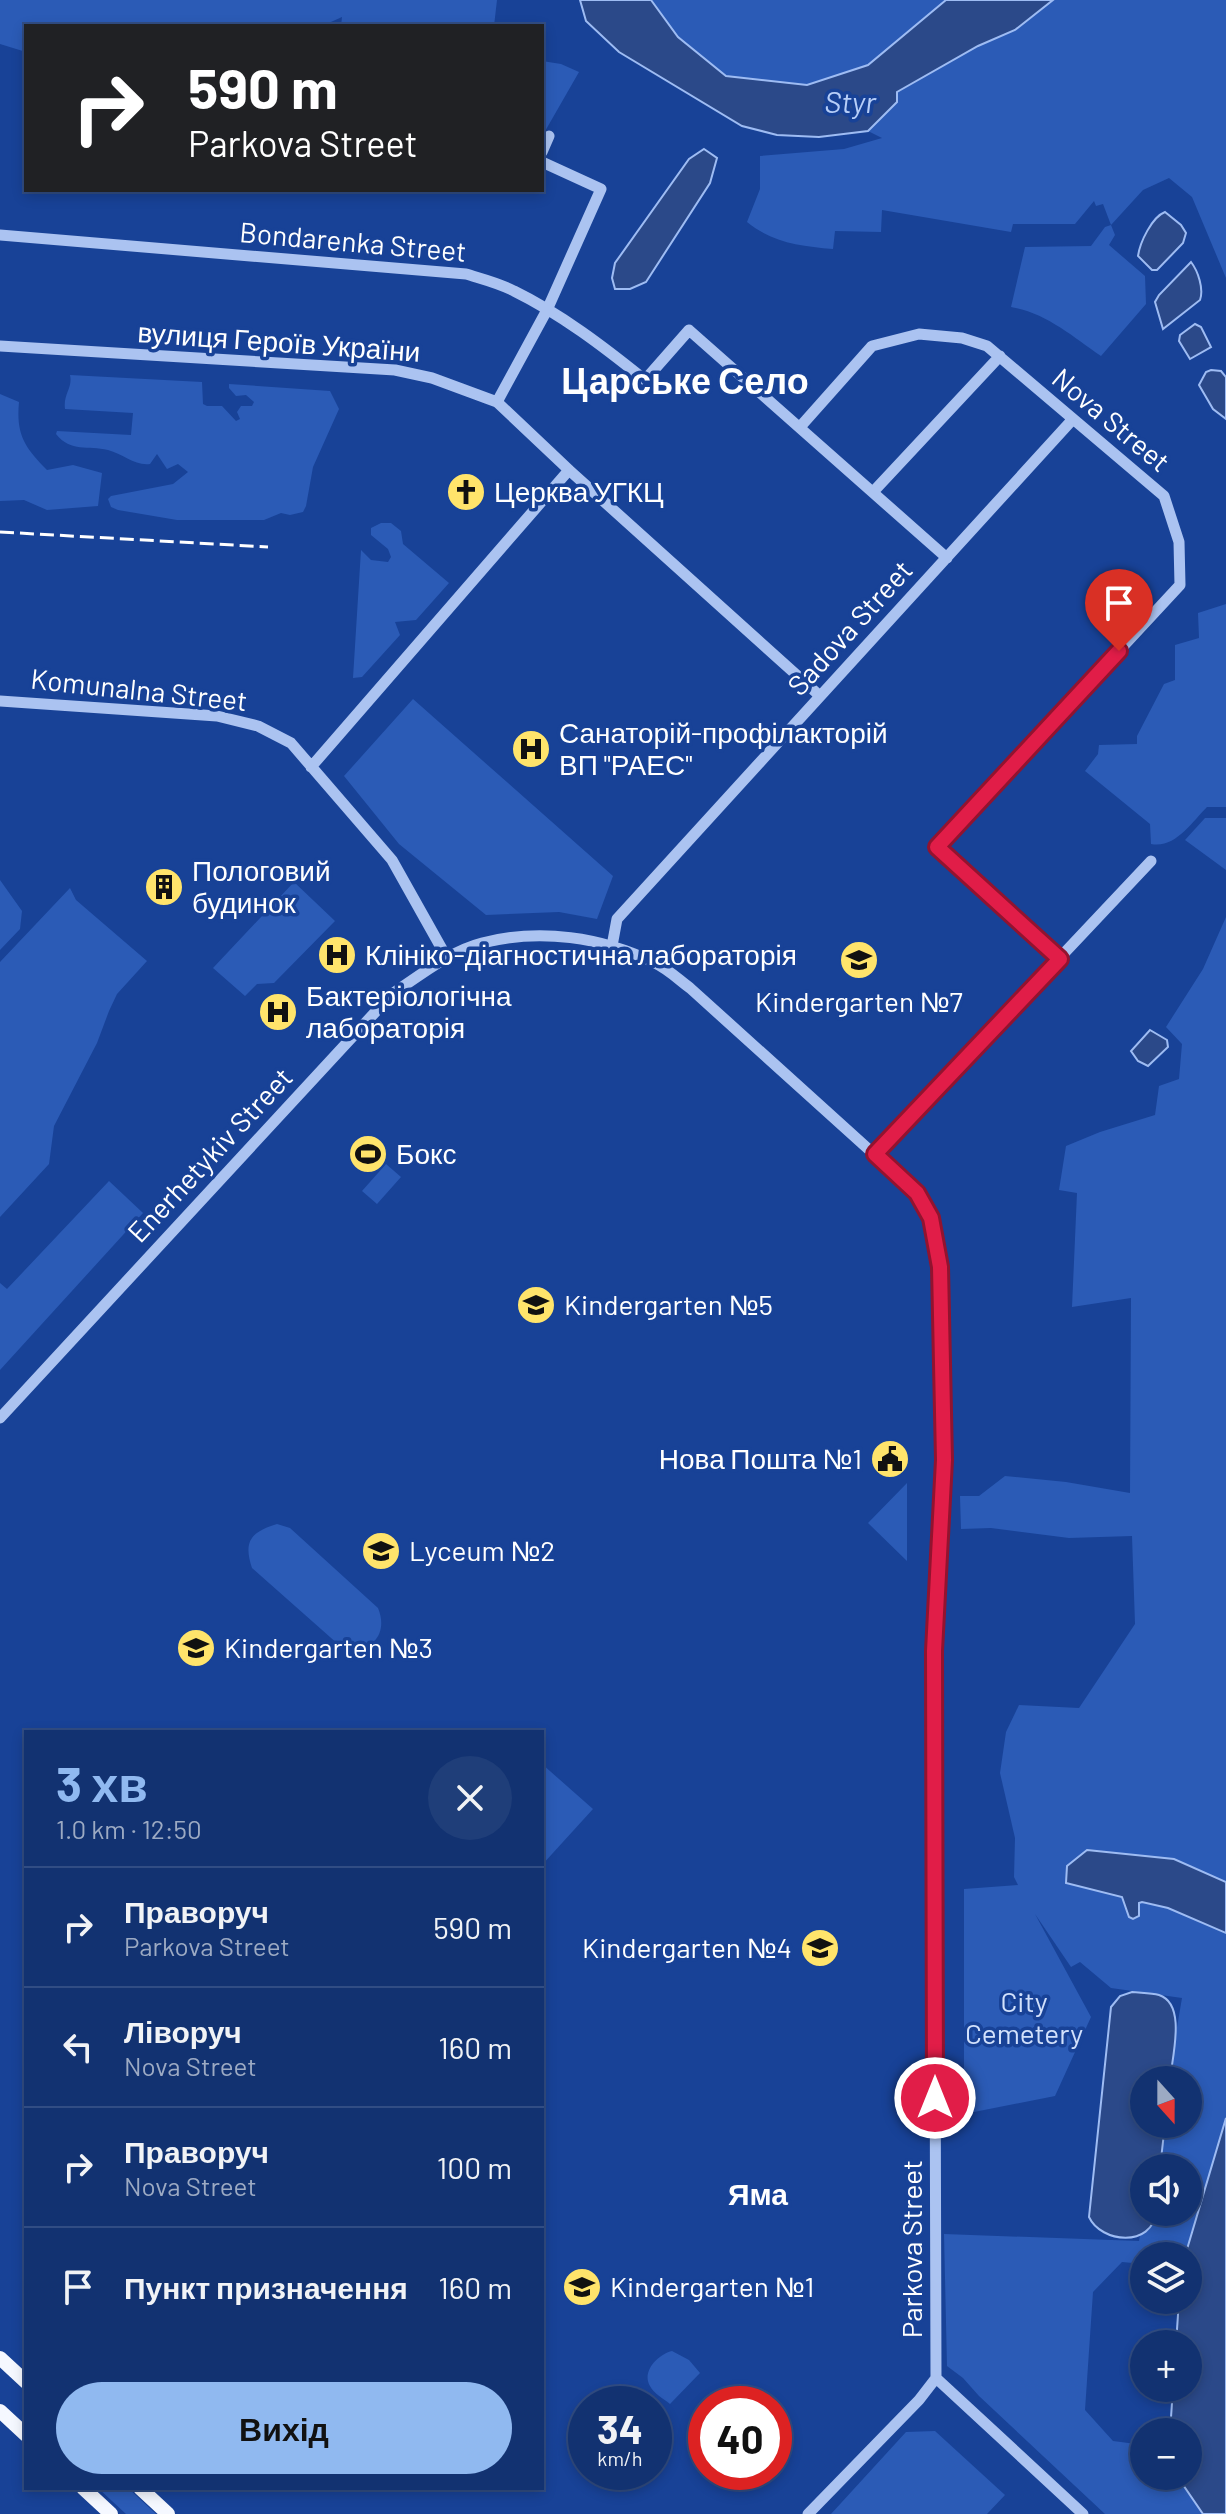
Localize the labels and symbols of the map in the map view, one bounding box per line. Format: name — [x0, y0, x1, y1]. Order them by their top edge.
water label: Styr — [824, 83, 877, 119]
street label: Bondarenka Street — [238, 214, 468, 268]
street label: вулиця Героїв України — [136, 314, 422, 368]
district label: Царське Село — [561, 358, 809, 402]
street label: Nova Street — [1046, 360, 1177, 478]
church icon: Церква УГКЦ — [445, 471, 487, 513]
place label: Церква УГКЦ — [494, 474, 664, 508]
street label: Sadova Street — [780, 553, 919, 702]
pin — [1085, 569, 1153, 651]
street label: Komunalna Street — [29, 661, 249, 717]
place label: Санаторій-профілакторій ВП "РАЕС" — [559, 715, 888, 781]
hospital icon: Санаторій-профілакторій ВП "РАЕС" — [510, 728, 552, 770]
place label: Пологовий будинок — [192, 853, 331, 919]
building icon: Пологовий будинок — [143, 866, 185, 908]
hospital icon: Клініко-діагностична лабораторія — [316, 934, 358, 976]
place label: Клініко-діагностична лабораторія — [365, 937, 797, 971]
school or university icon: Kindergarten №7 — [838, 939, 880, 981]
place label: Бактеріологічна лабораторія — [306, 978, 512, 1044]
place label: Kindergarten №7 — [755, 984, 963, 1018]
hospital icon: Бактеріологічна лабораторія — [257, 991, 299, 1033]
street label: Enerhetykiv Street — [120, 1060, 299, 1249]
sports icon: Бокс — [347, 1133, 389, 1175]
place label: Бокс — [396, 1136, 457, 1170]
school or university icon: Kindergarten №5 — [515, 1284, 557, 1326]
place label: Kindergarten №5 — [564, 1287, 773, 1321]
public building icon: Нова Пошта №1 — [869, 1438, 911, 1480]
place label: Нова Пошта №1 — [659, 1441, 862, 1475]
school or university icon: Lyceum №2 — [360, 1530, 402, 1572]
place label: Lyceum №2 — [409, 1533, 555, 1567]
school or university icon: Kindergarten №3 — [175, 1627, 217, 1669]
place label: Kindergarten №3 — [224, 1630, 433, 1664]
school or university icon: Kindergarten №4 — [799, 1927, 841, 1969]
place label: Kindergarten №4 — [582, 1930, 792, 1964]
park label: City Cemetery — [965, 1984, 1083, 2050]
position arrow — [893, 2056, 977, 2140]
north arrow — [1130, 2066, 1202, 2138]
street label: Parkova Street — [894, 2160, 928, 2338]
district label: Яма — [728, 2175, 788, 2211]
school or university icon: Kindergarten №1 — [561, 2266, 603, 2308]
place label: Kindergarten №1 — [610, 2269, 814, 2303]
speed limit sign: 40 — [688, 2386, 792, 2490]

